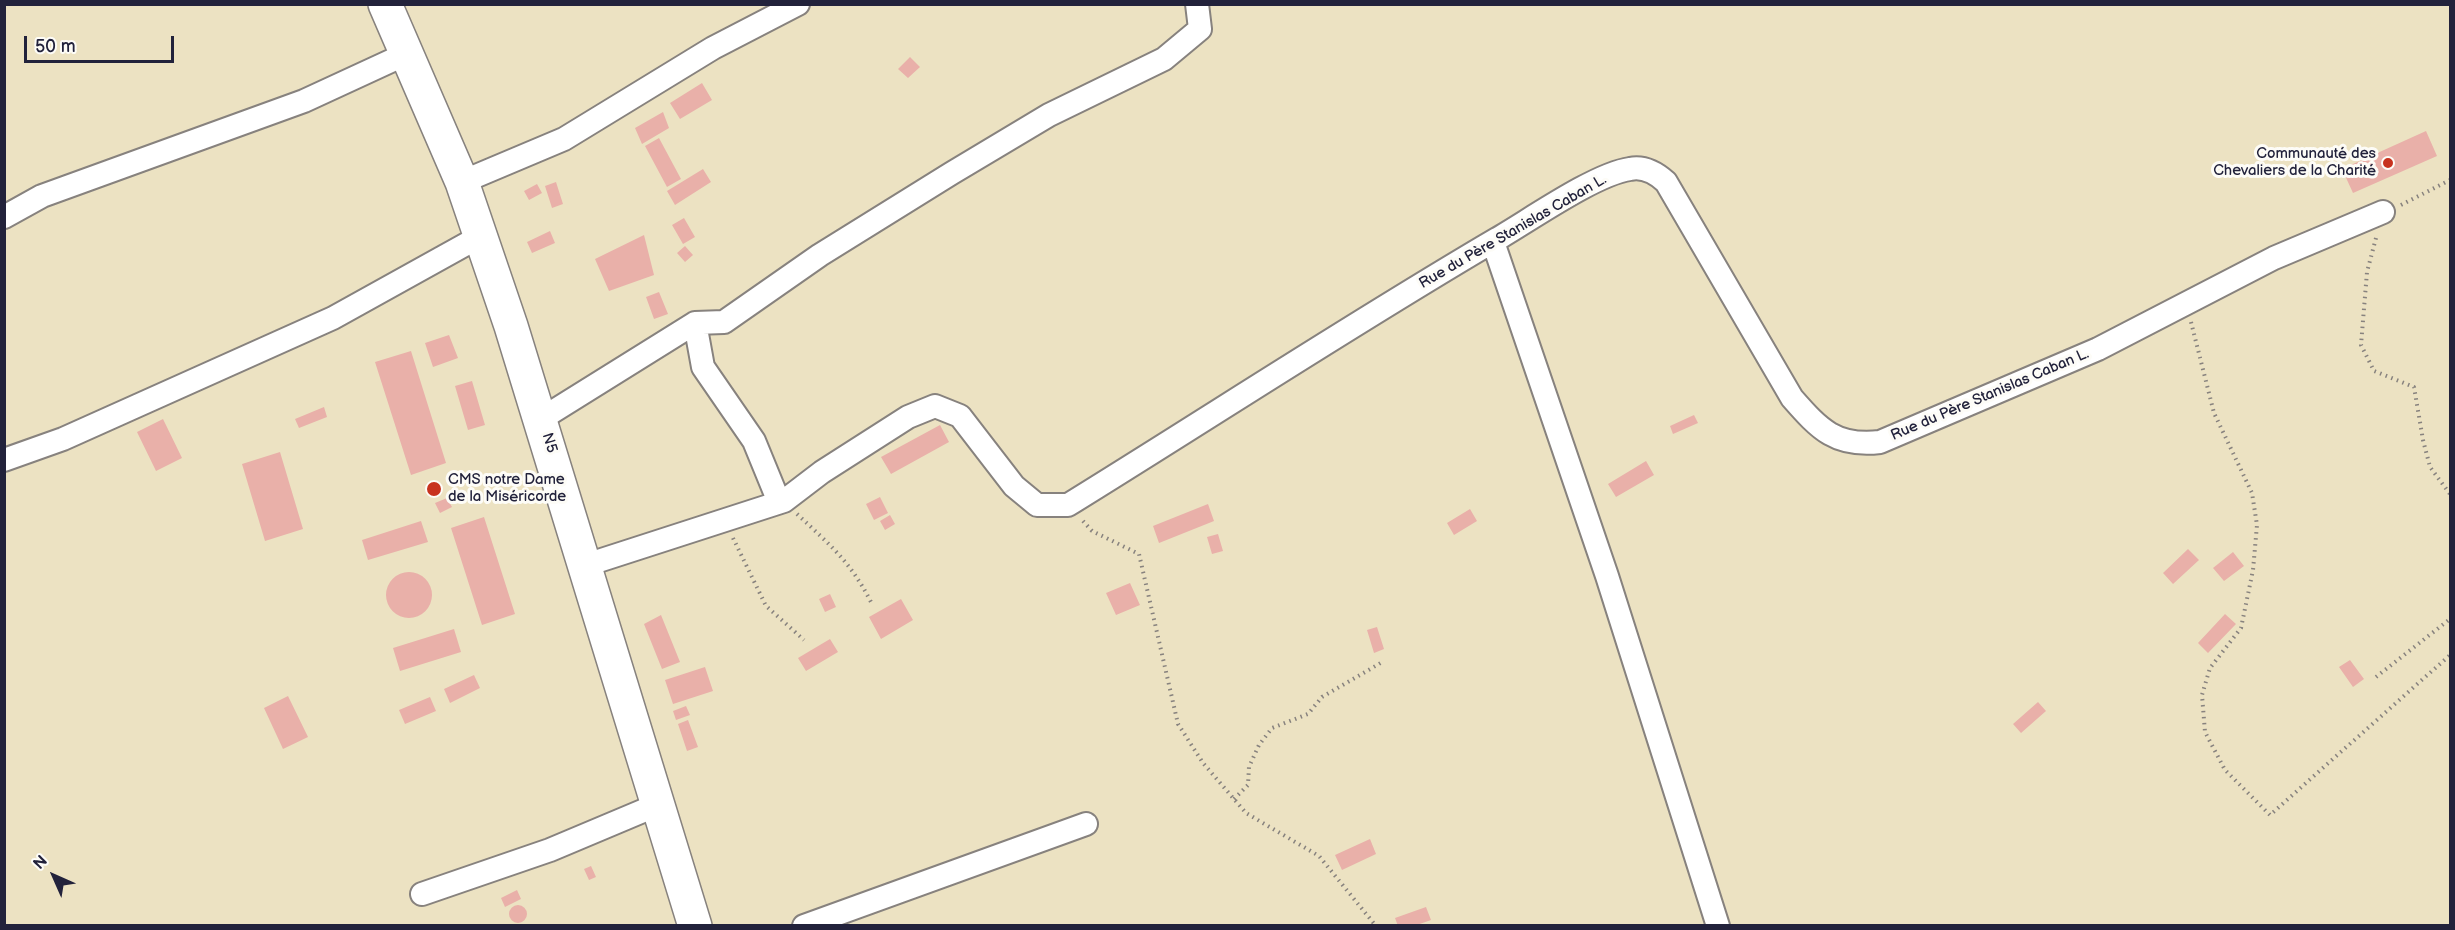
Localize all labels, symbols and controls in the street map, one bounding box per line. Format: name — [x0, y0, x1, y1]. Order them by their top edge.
scale bar — [27, 24, 177, 62]
text: 50 m — [35, 36, 76, 57]
place label: Communauté des Chevaliers de la Charité — [2213, 145, 2376, 180]
marker: Communauté des Chevaliers de la Charité — [2381, 156, 2395, 170]
street label: Rue du Père Stanislas Caban L. — [1416, 171, 1610, 293]
street label: Rue du Père Stanislas Caban L. — [1888, 345, 2092, 445]
street label: N5 — [537, 431, 561, 455]
place label: CMS notre Dame de la Miséricorde — [448, 471, 566, 506]
marker: CMS notre Dame de la Miséricorde — [425, 480, 443, 498]
north arrow — [24, 846, 84, 906]
text: N — [30, 852, 52, 874]

